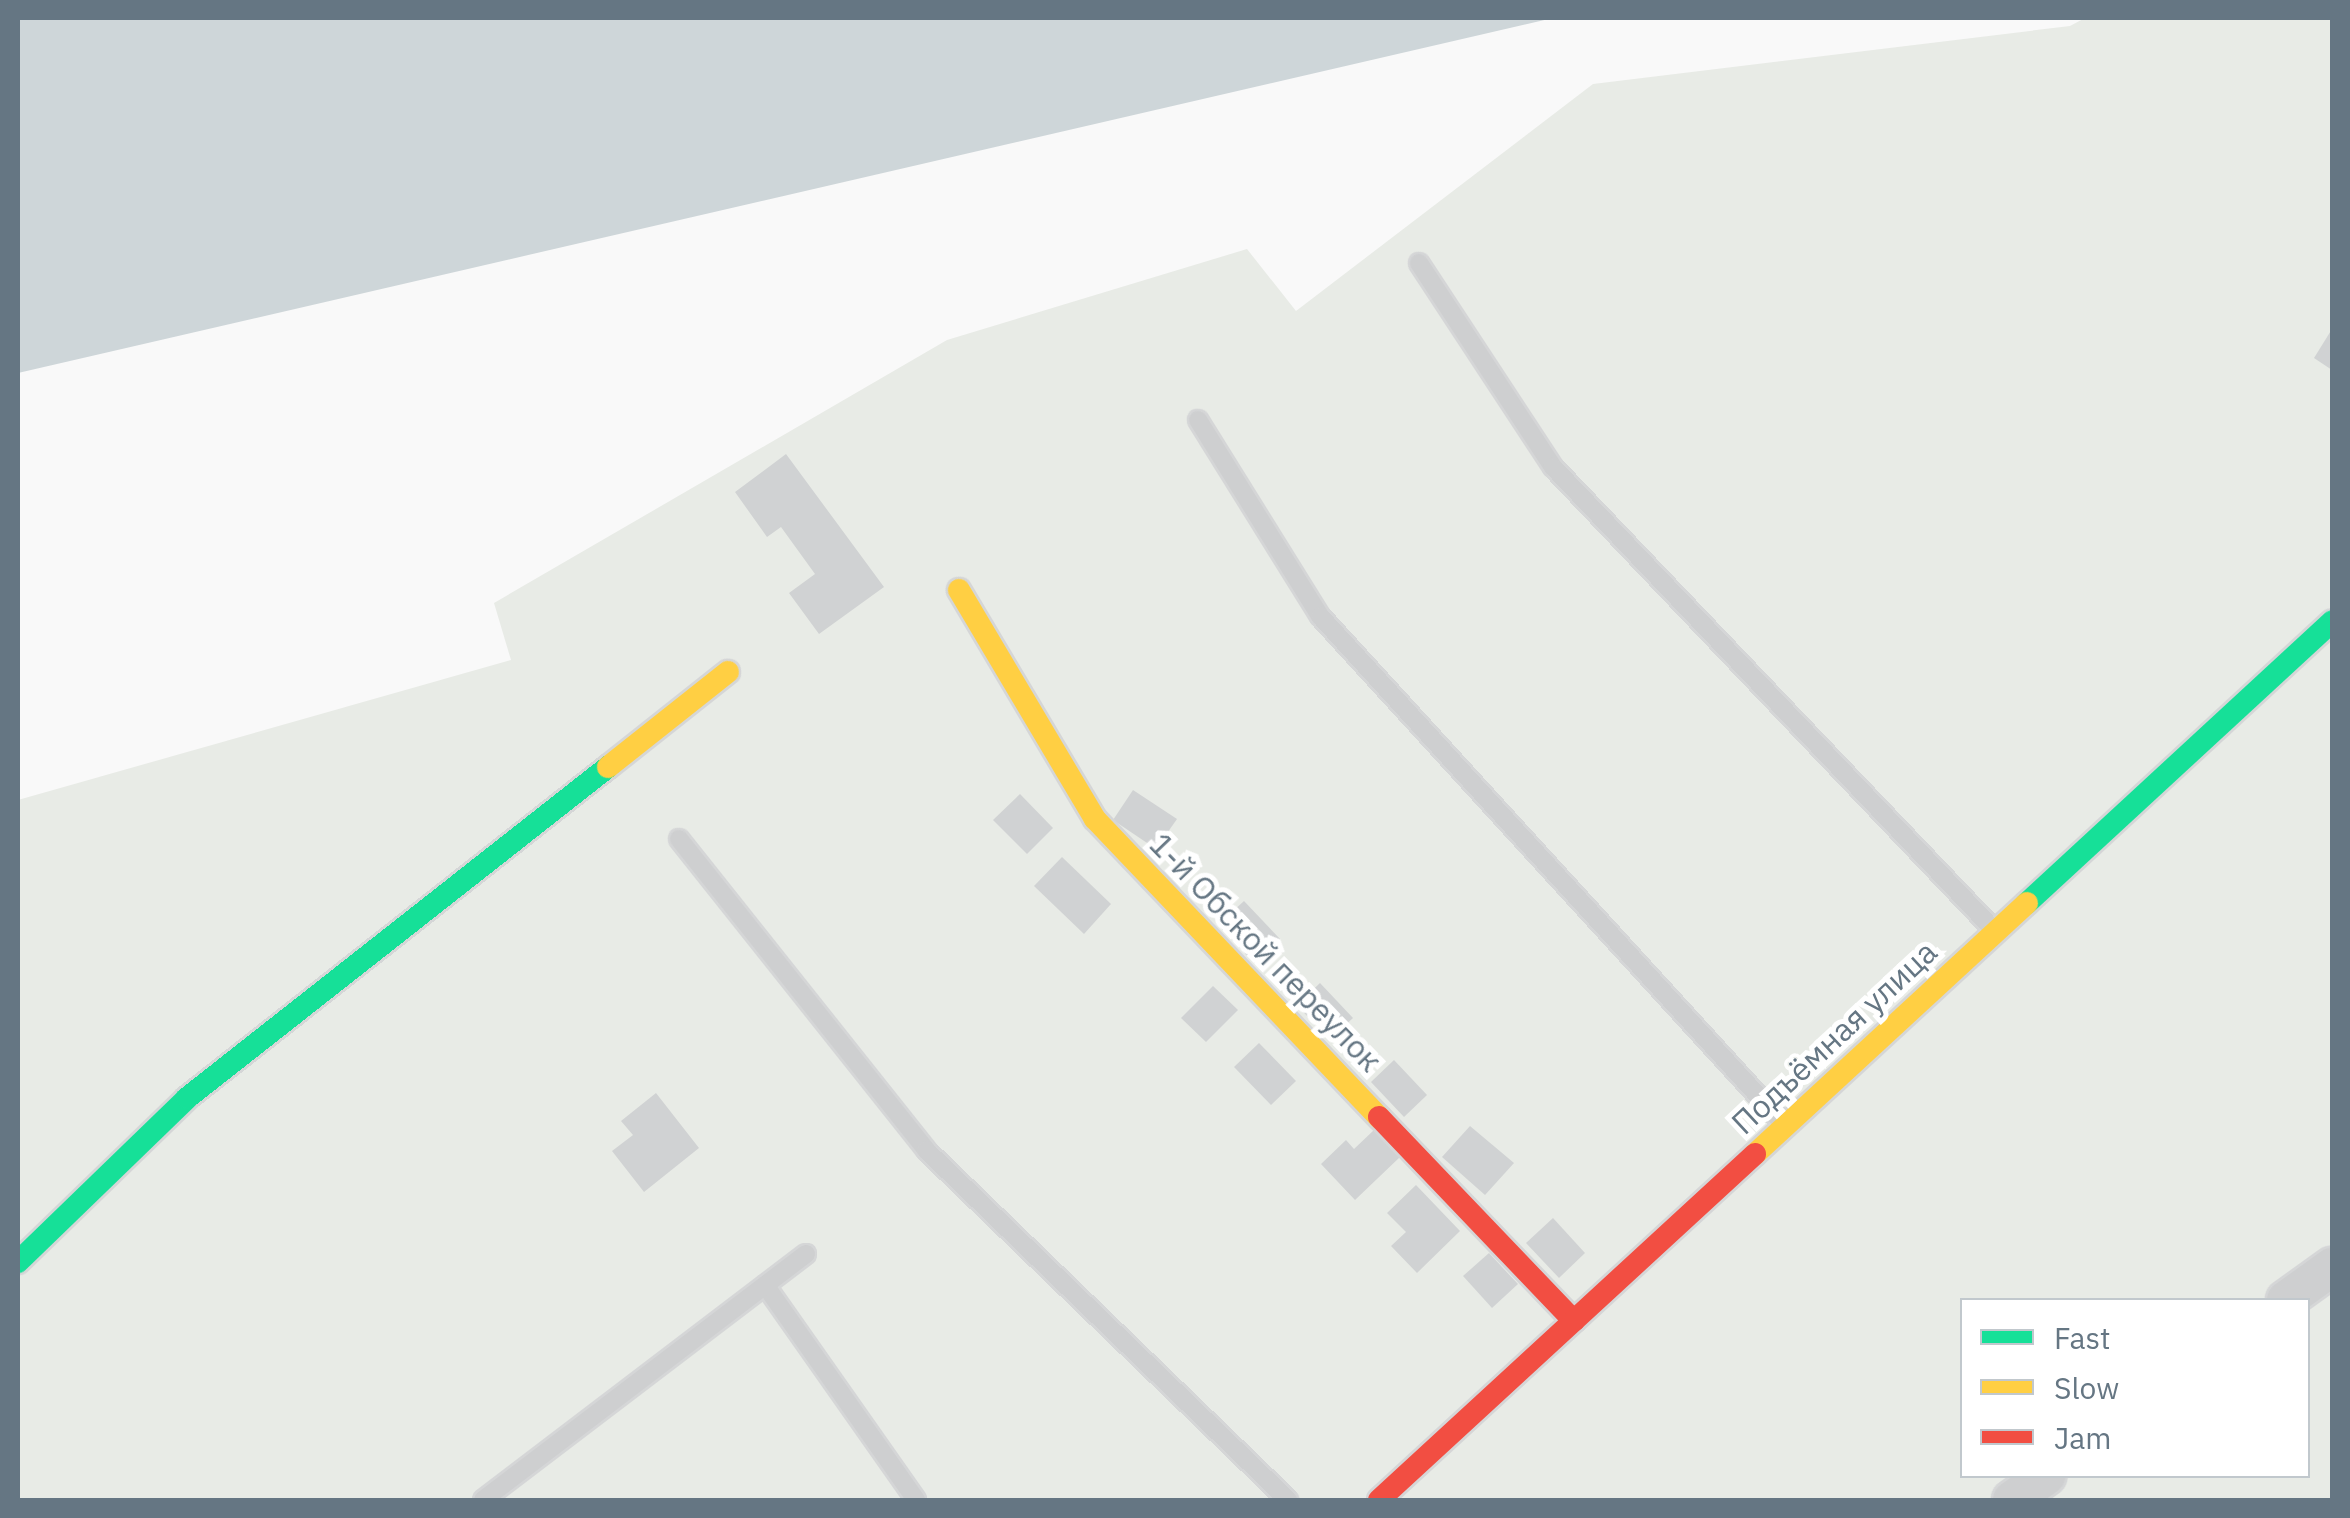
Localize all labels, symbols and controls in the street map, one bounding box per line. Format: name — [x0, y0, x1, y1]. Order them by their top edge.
street label: 1-й Обской переулок — [1142, 824, 1390, 1080]
street label: Подъёмная улица — [1724, 932, 1944, 1142]
legend — [1960, 1298, 2310, 1478]
text: Fast — [2054, 1318, 2111, 1357]
text: Slow — [2054, 1368, 2119, 1407]
text: Jam — [2054, 1418, 2112, 1457]

